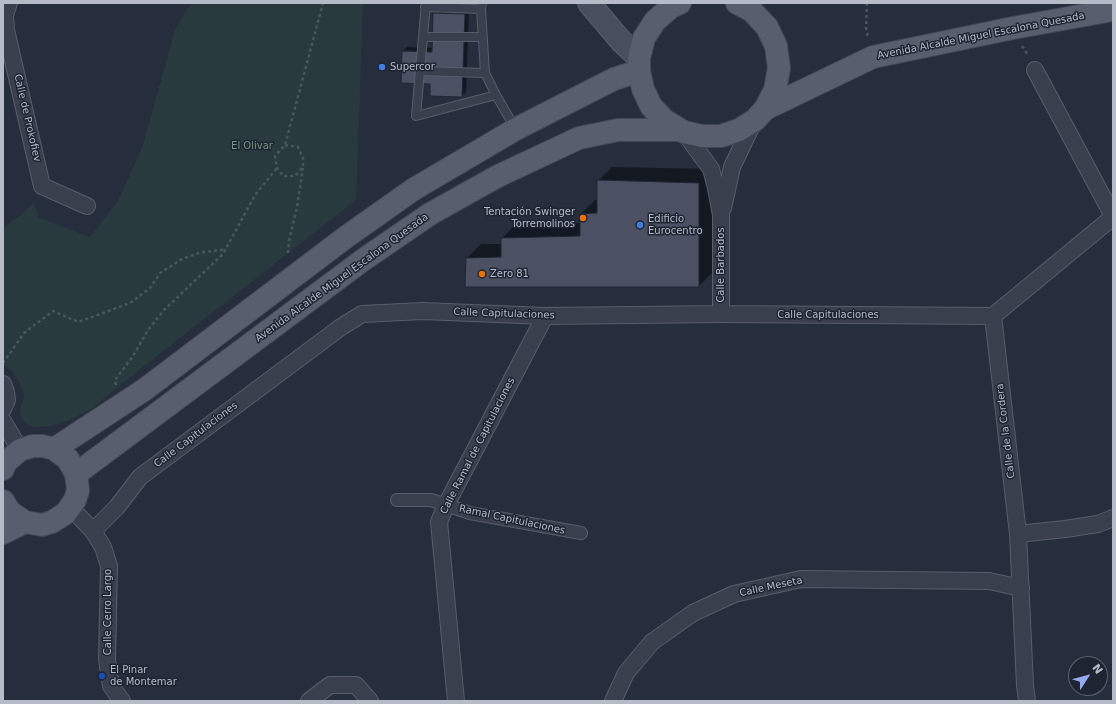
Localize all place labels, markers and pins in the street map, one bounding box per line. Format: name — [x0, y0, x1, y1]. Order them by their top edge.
place label: Supercor — [390, 61, 435, 73]
marker: Supercor — [377, 62, 387, 72]
place label: Tentación Swinger Torremolinos — [484, 206, 575, 230]
marker: Tentación Swinger Torremolinos — [578, 213, 588, 223]
place label: Edificio Eurocentro — [648, 213, 703, 236]
marker: Edificio Eurocentro — [635, 220, 645, 230]
place label: Zero 81 — [490, 268, 529, 280]
marker: Zero 81 — [477, 269, 487, 279]
place label: El Pinar de Montemar — [110, 664, 177, 688]
marker: El Pinar de Montemar — [97, 671, 107, 681]

